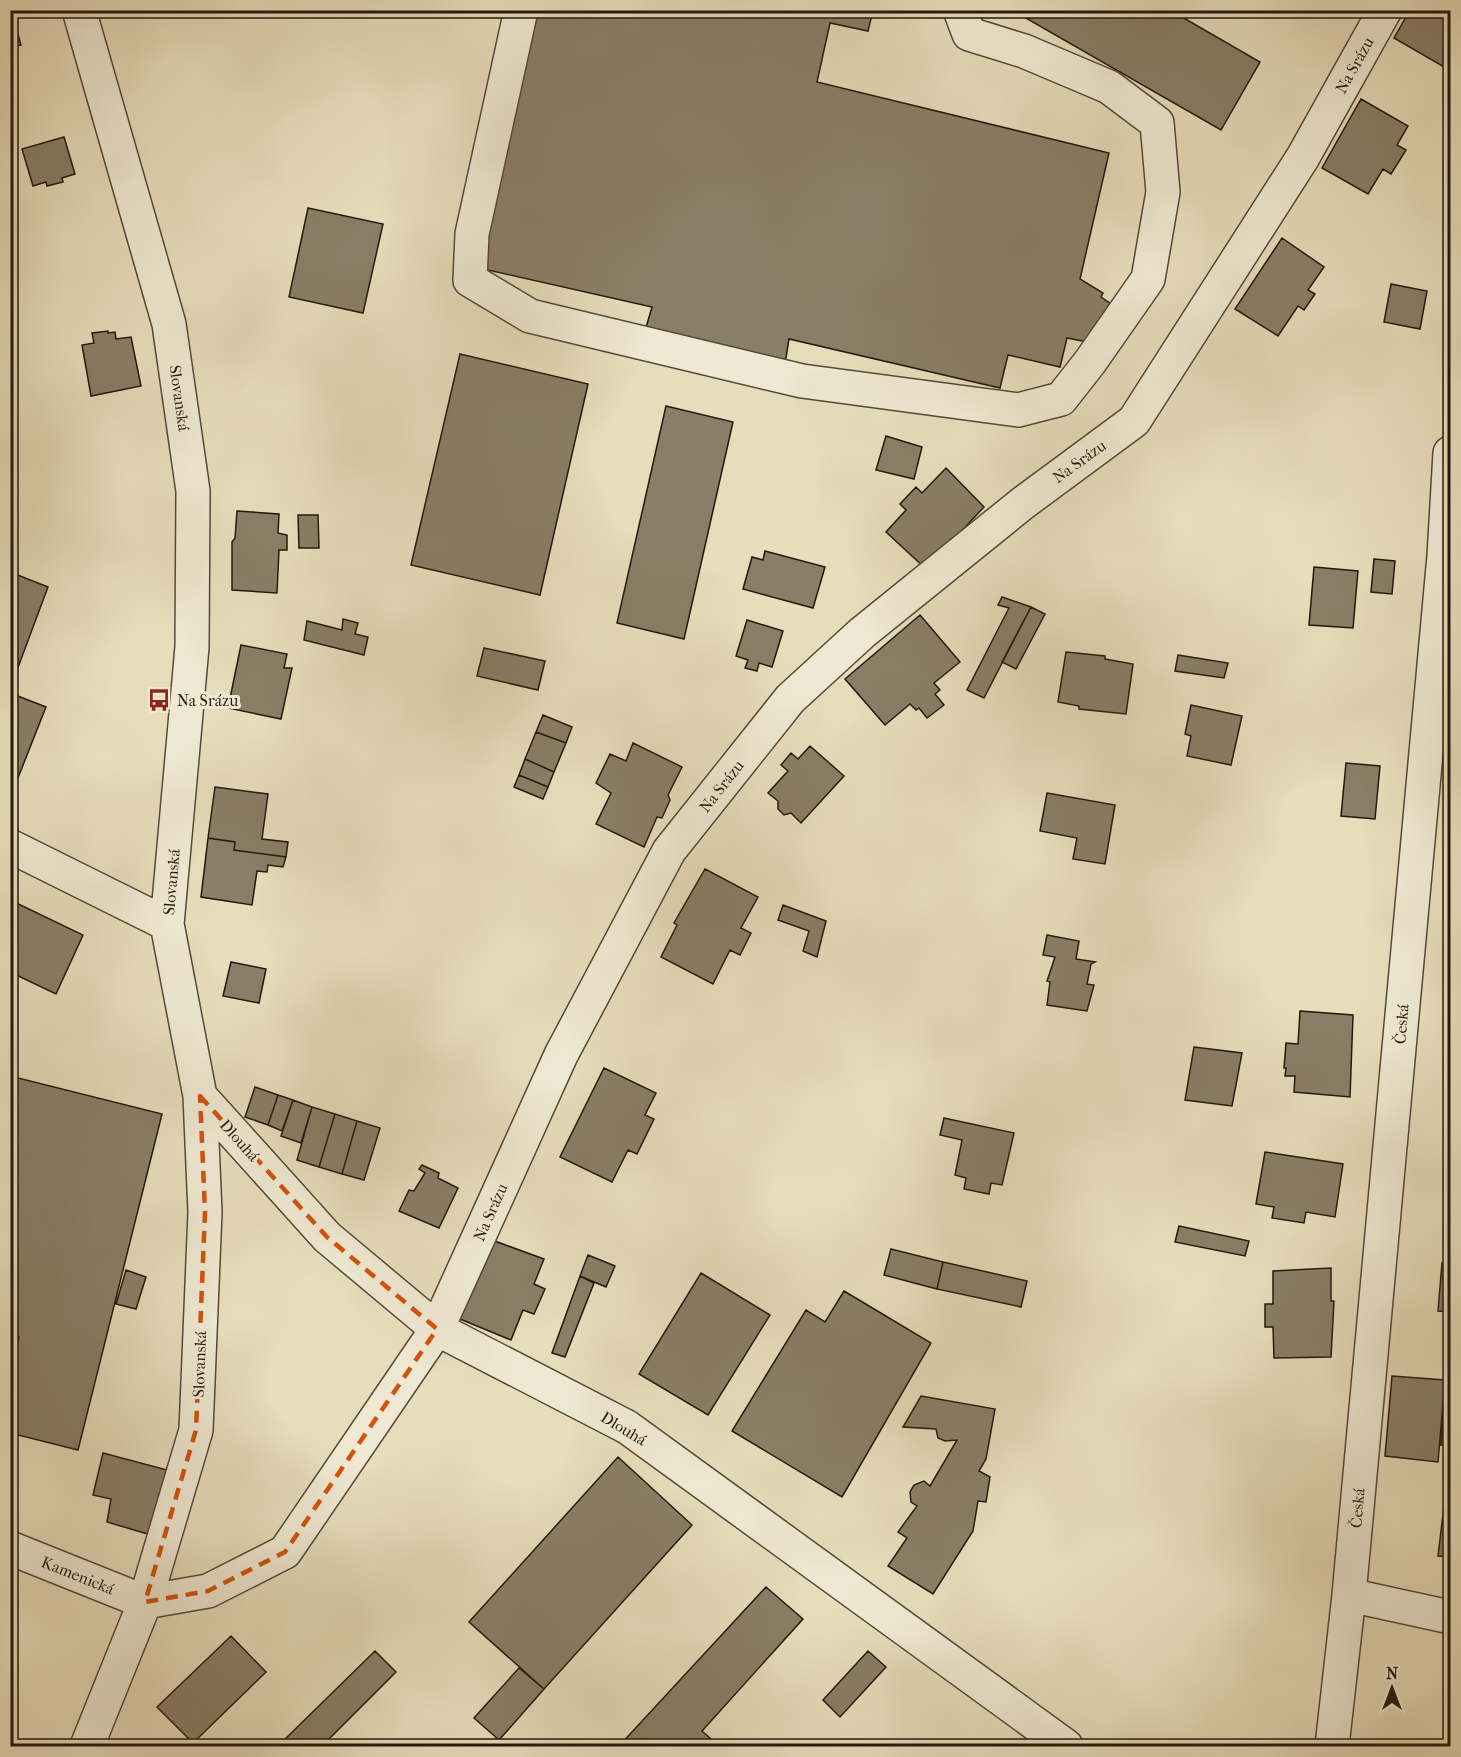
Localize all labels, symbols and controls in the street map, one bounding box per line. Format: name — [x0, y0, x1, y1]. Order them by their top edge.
street label: Na Srázu — [1331, 34, 1378, 97]
street label: Slovanská — [165, 364, 194, 433]
street label: Na Srázu — [1049, 436, 1110, 487]
bus stop icon: Na Srázu — [146, 687, 172, 713]
place label: Na Srázu — [177, 691, 238, 710]
street label: Na Srázu — [695, 756, 748, 816]
street label: Slovanská — [159, 848, 184, 916]
street label: Česká — [1389, 1003, 1413, 1045]
street label: Dlouhá — [216, 1115, 264, 1166]
street label: Na Srázu — [469, 1180, 512, 1244]
street label: Slovanská — [189, 1330, 210, 1398]
street label: Dlouhá — [597, 1407, 651, 1450]
street label: Česká — [1345, 1487, 1369, 1529]
street label: Kamenická — [39, 1552, 118, 1599]
north arrow — [1362, 1658, 1422, 1718]
text: N — [1386, 1664, 1399, 1683]

